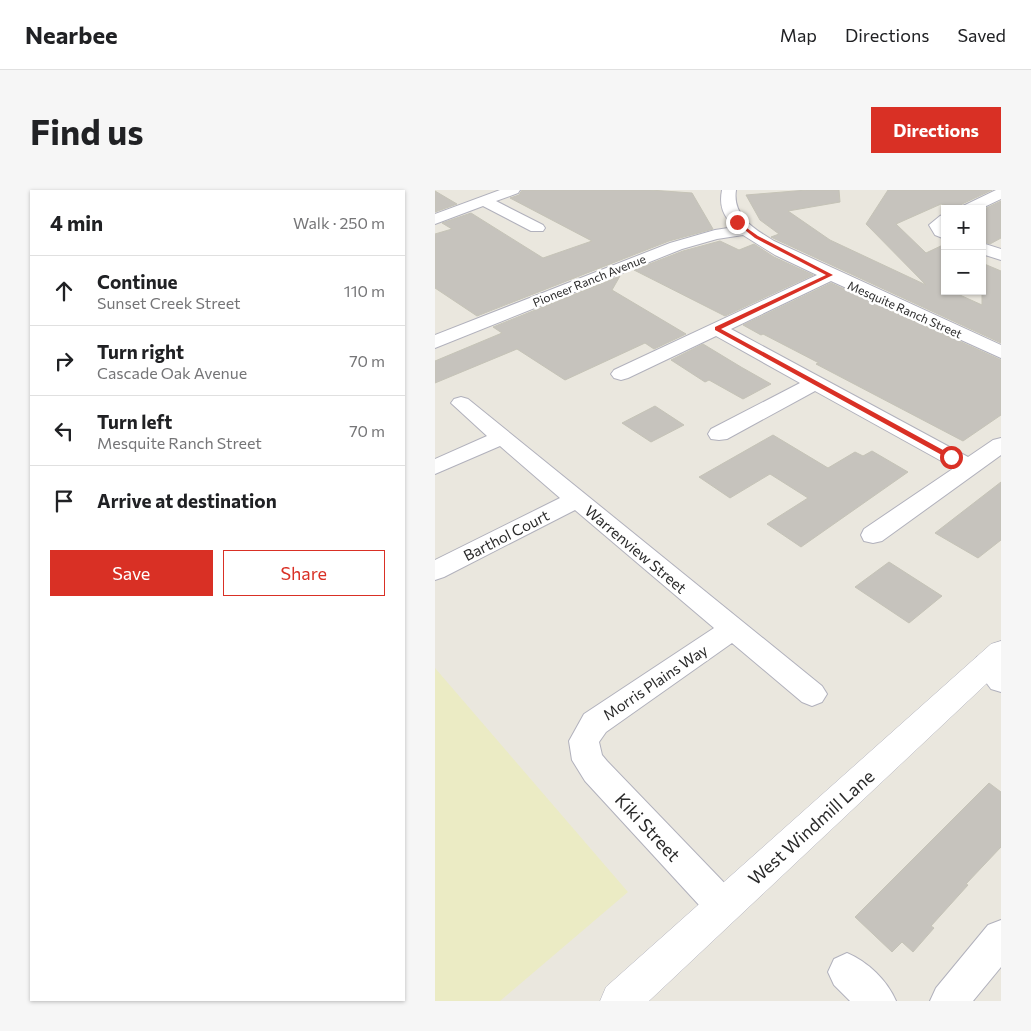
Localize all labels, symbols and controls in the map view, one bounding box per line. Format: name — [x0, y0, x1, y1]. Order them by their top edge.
text: Nearbee — [25, 20, 118, 49]
text: Map — [780, 24, 817, 46]
text: Directions — [845, 24, 929, 46]
text: Saved — [957, 24, 1006, 46]
button: Directions — [871, 107, 1001, 153]
text: Find us — [30, 109, 144, 152]
map controls — [941, 205, 986, 295]
button: + — [941, 205, 986, 250]
text: 4 min — [50, 210, 103, 235]
route end — [726, 211, 749, 234]
text: Walk · 250 m — [293, 213, 385, 232]
button: − — [941, 250, 986, 295]
street label: Pioneer Ranch Avenue — [530, 251, 648, 309]
text: Continue — [97, 270, 177, 293]
icon: ahead — [50, 277, 78, 305]
street label: Mesquite Ranch Street — [846, 277, 964, 341]
text: 110 m — [344, 281, 385, 300]
text: Sunset Creek Street — [97, 293, 241, 312]
text: Turn right — [97, 340, 184, 363]
icon: right — [50, 347, 78, 375]
text: 70 m — [349, 351, 385, 370]
text: Cascade Oak Avenue — [97, 363, 247, 382]
text: Turn left — [97, 410, 172, 433]
icon: left — [50, 417, 78, 445]
text: 70 m — [349, 421, 385, 440]
text: Mesquite Ranch Street — [97, 433, 262, 452]
route start — [940, 446, 963, 469]
icon: arrive — [50, 487, 78, 515]
text: Arrive at destination — [97, 489, 277, 512]
street label: Warrenview Street — [582, 501, 690, 597]
street label: Barthol Court — [460, 506, 552, 564]
button: Save — [50, 550, 213, 596]
button: Share — [223, 550, 385, 596]
street label: Morris Plains Way — [599, 640, 711, 724]
street label: West Windmill Lane — [744, 765, 878, 889]
street label: Kiki Street — [611, 788, 685, 866]

